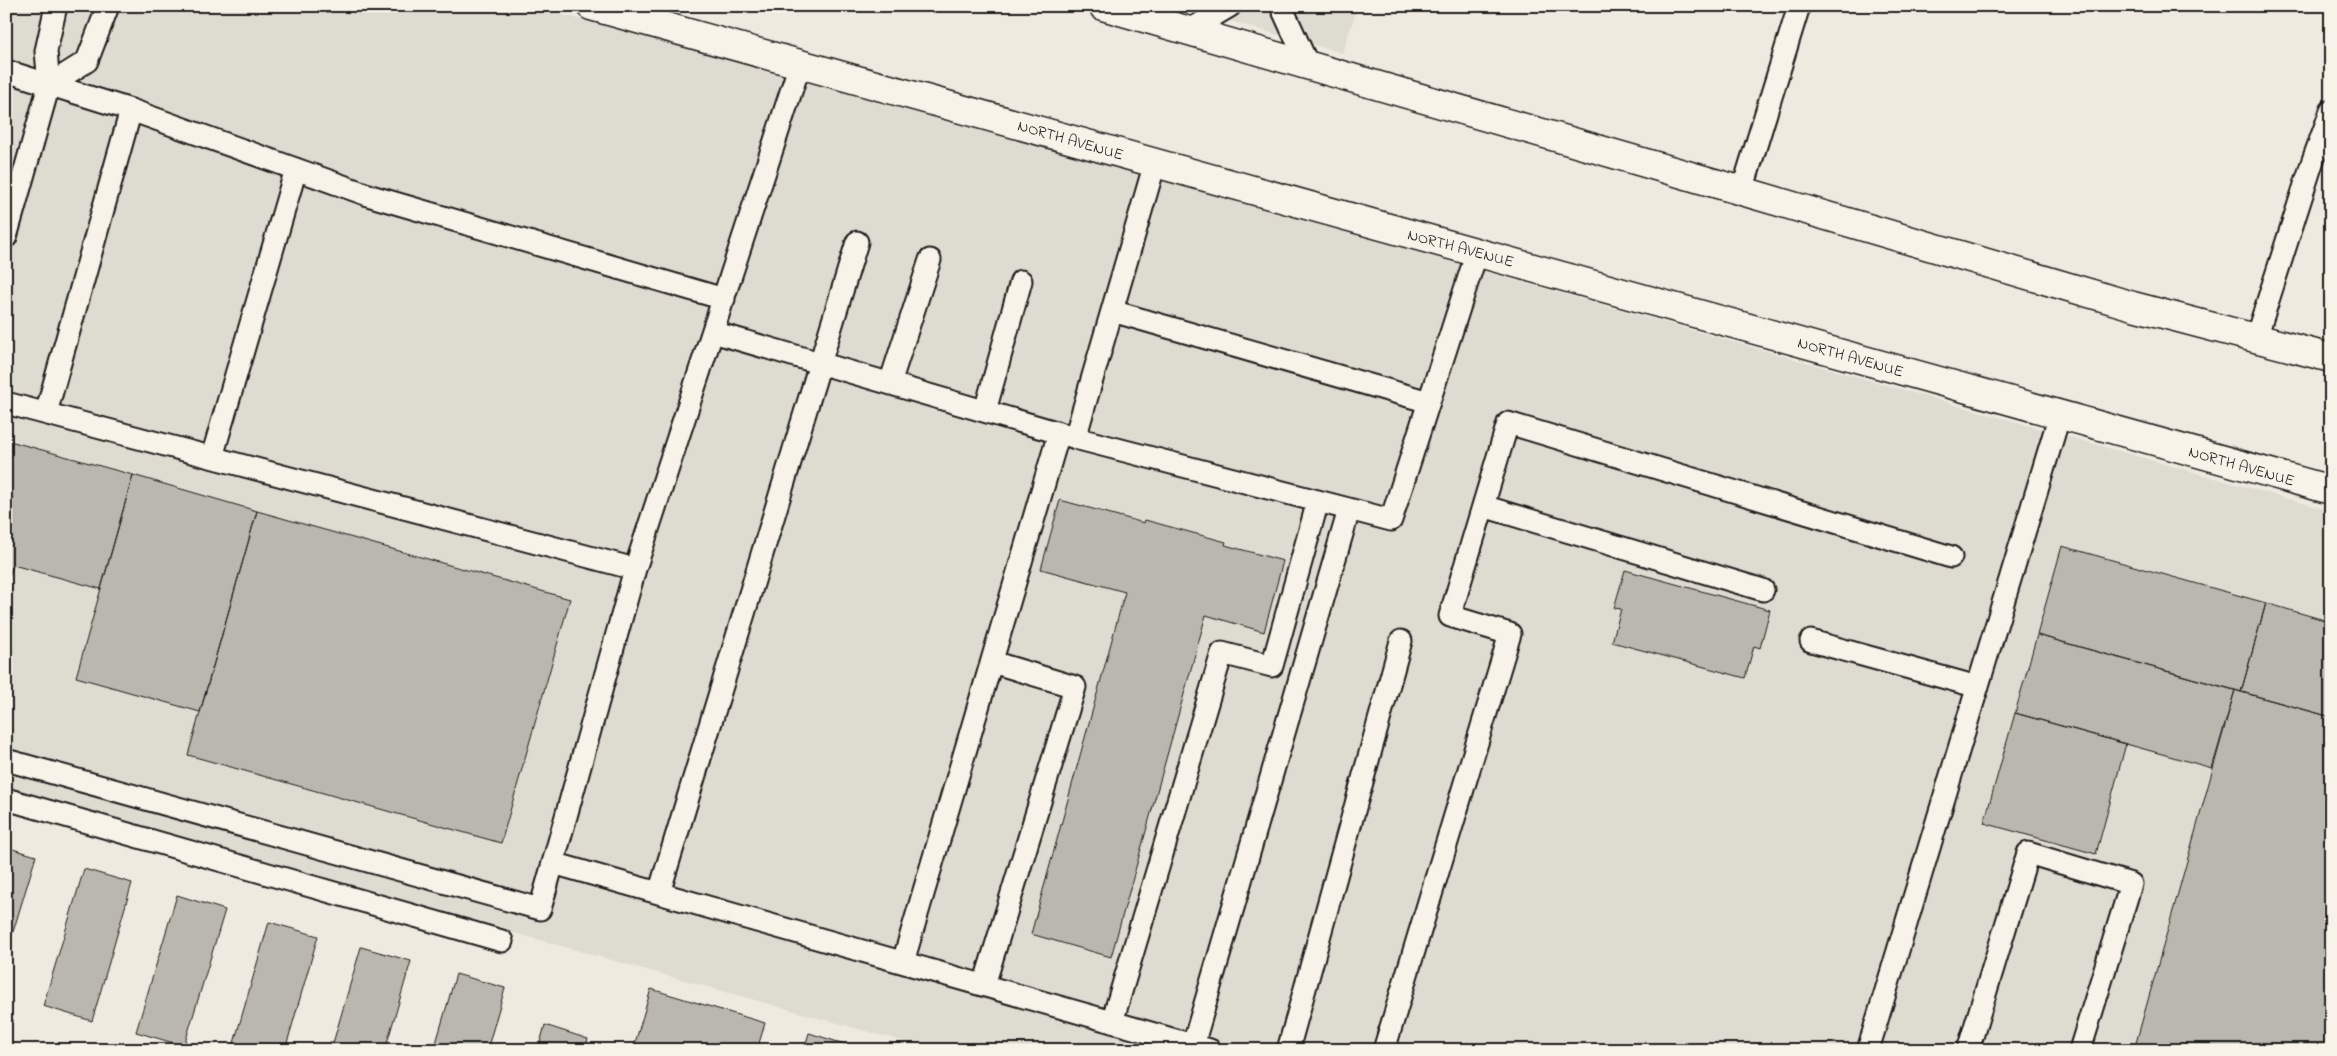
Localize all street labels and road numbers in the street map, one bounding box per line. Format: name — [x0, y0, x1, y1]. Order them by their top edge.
street label: NORTH AVENUE — [1015, 114, 1126, 168]
street label: NORTH AVENUE — [1405, 223, 1516, 275]
street label: NORTH AVENUE — [1795, 331, 1906, 385]
street label: NORTH AVENUE — [2186, 440, 2297, 494]

